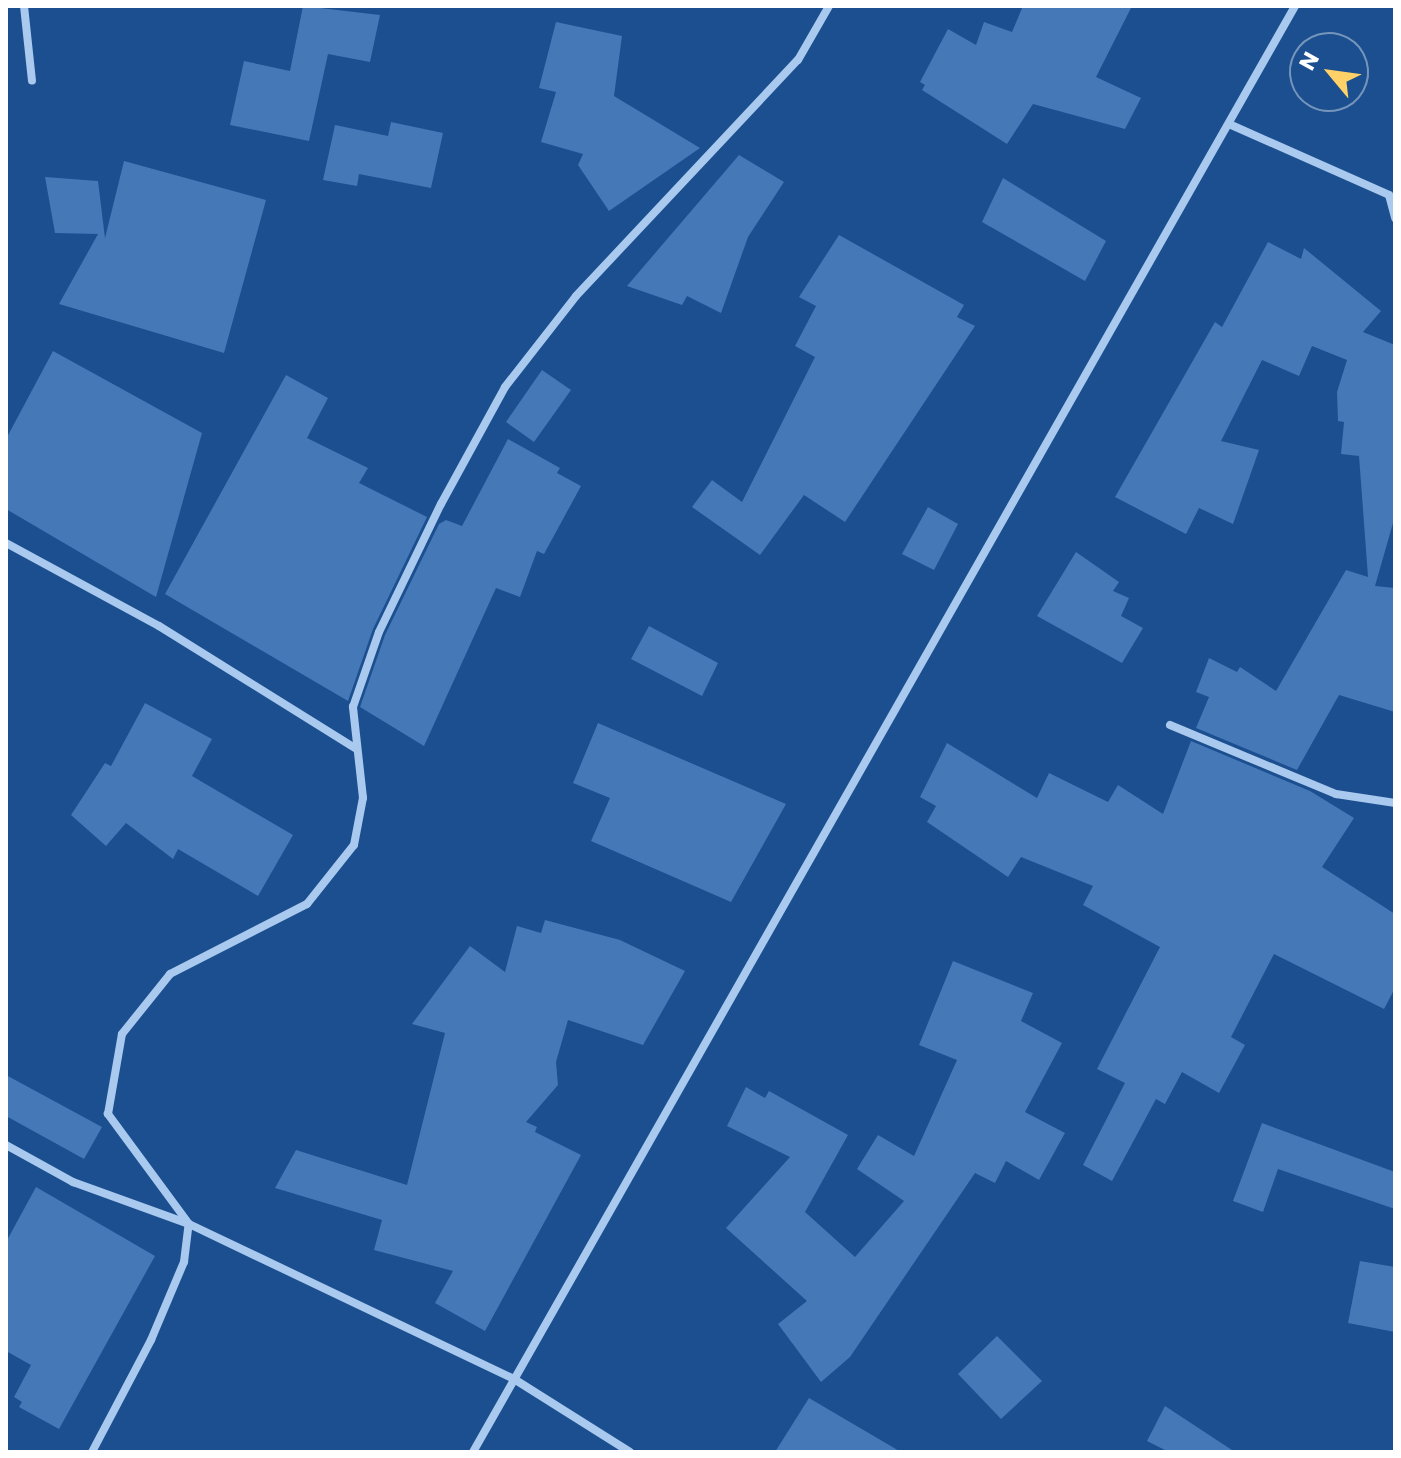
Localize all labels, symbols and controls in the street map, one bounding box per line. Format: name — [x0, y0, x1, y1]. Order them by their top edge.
north arrow — [1289, 32, 1369, 112]
text: N — [1292, 46, 1327, 76]

